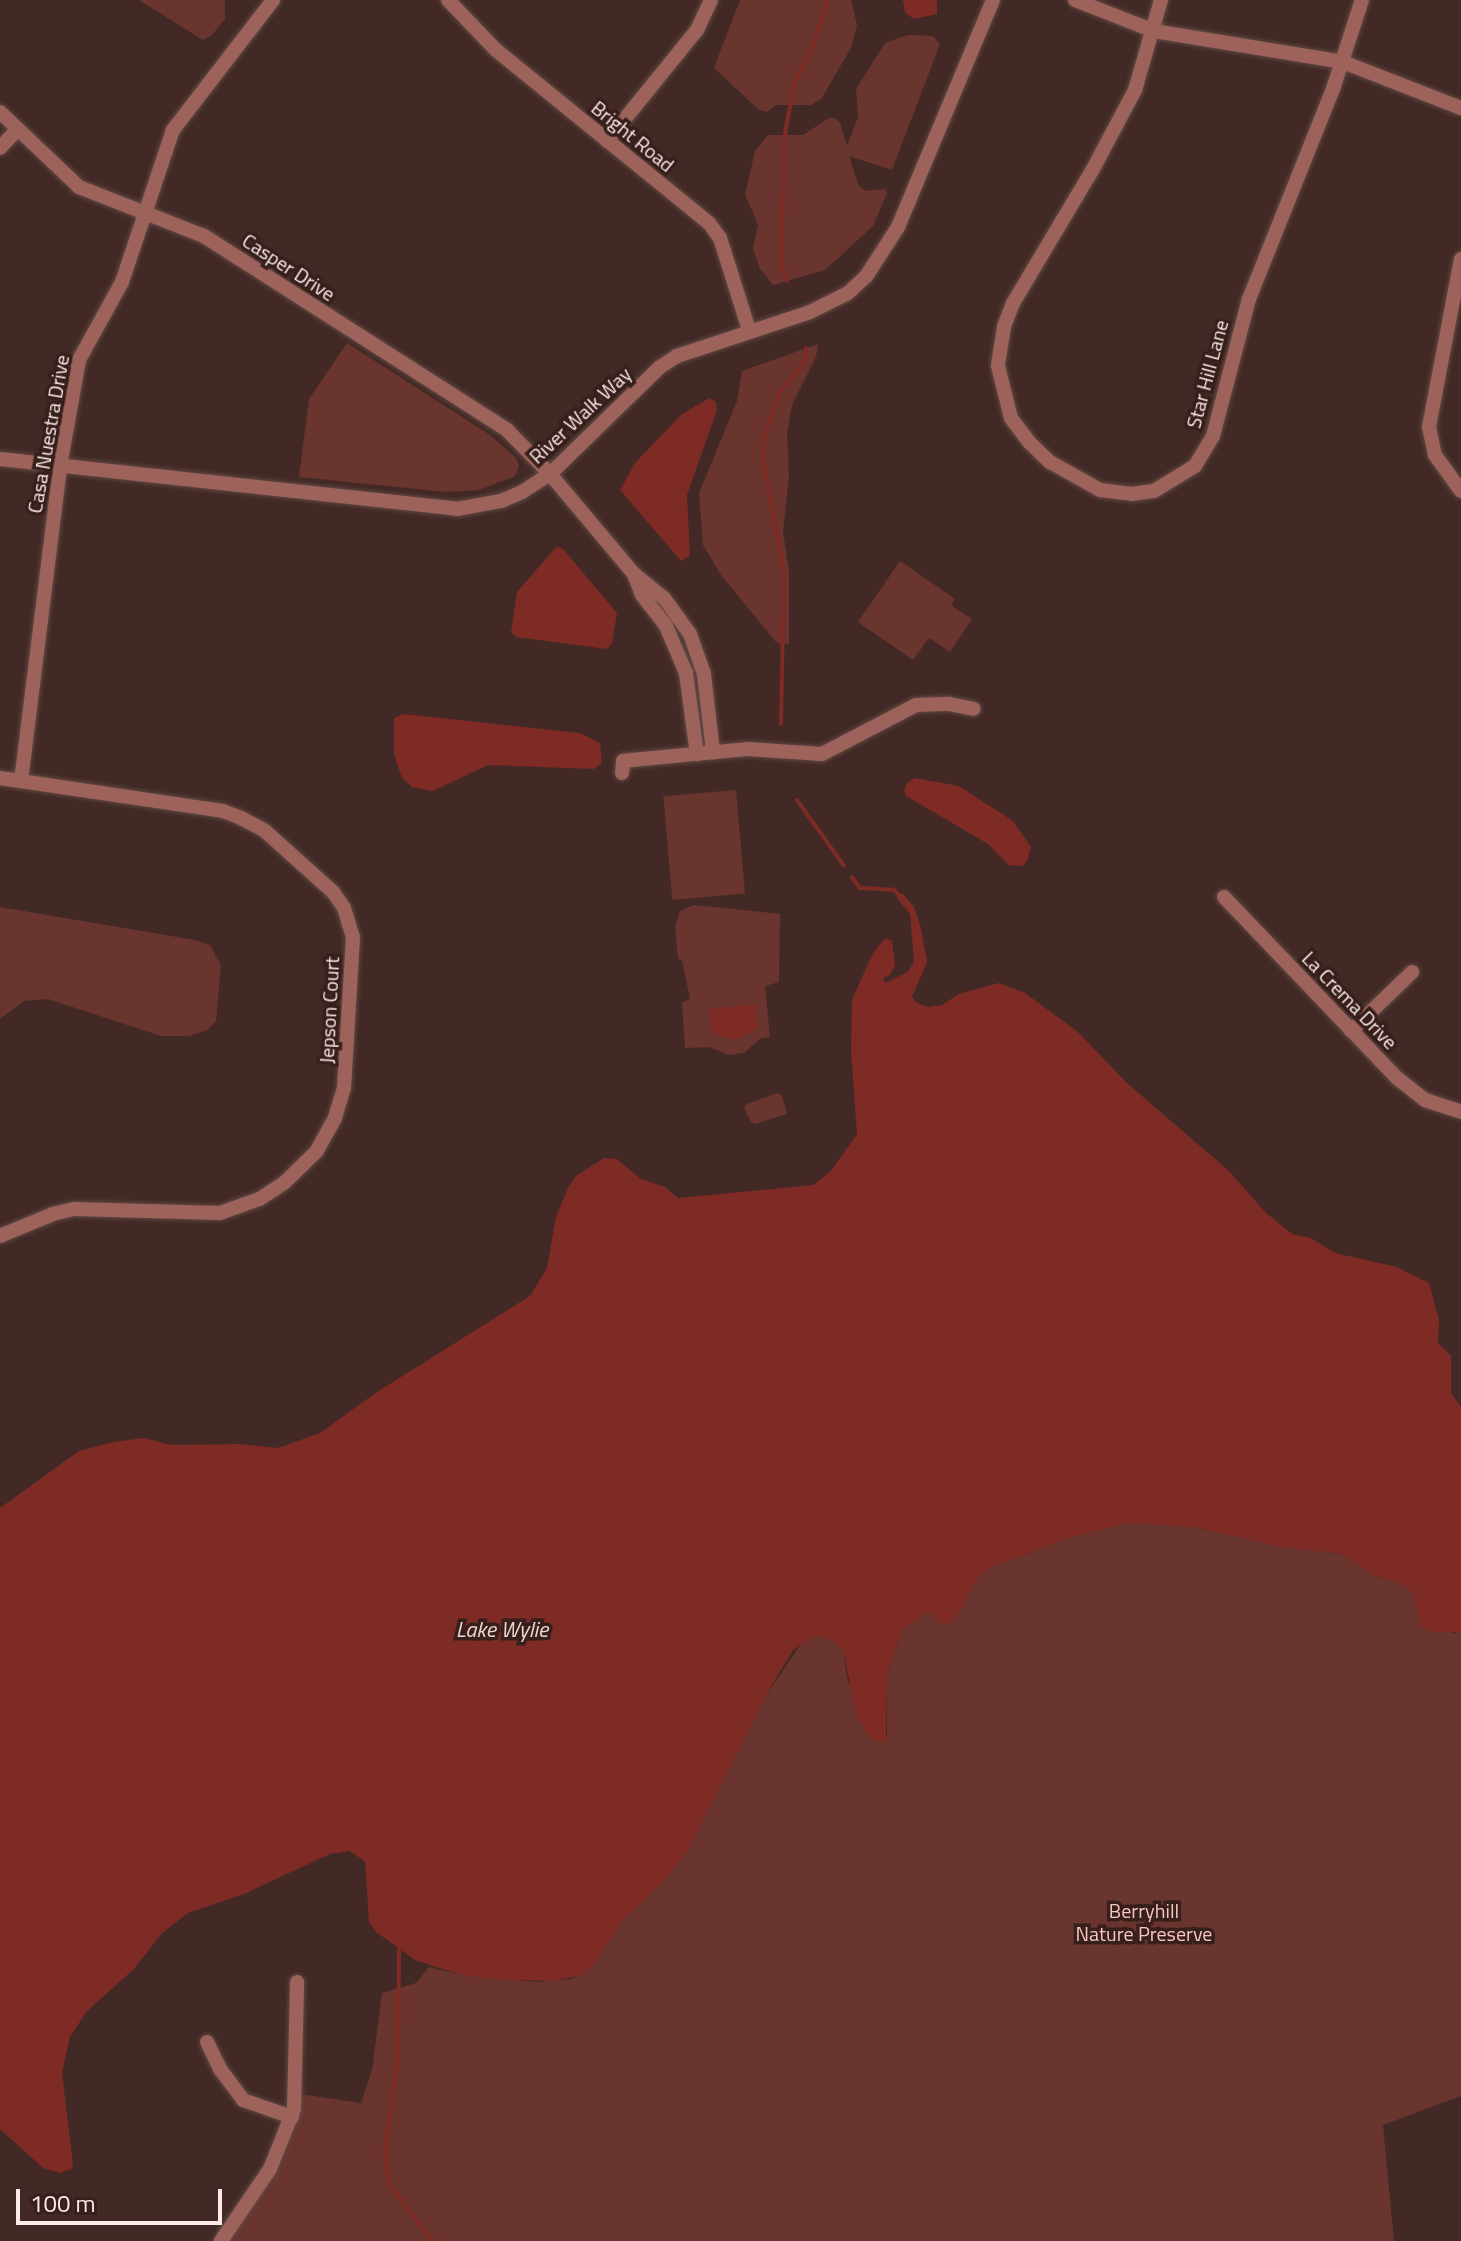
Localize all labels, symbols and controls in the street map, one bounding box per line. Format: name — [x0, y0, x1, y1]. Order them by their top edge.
street label: Bright Road — [587, 95, 679, 177]
street label: Casper Drive — [238, 228, 340, 306]
street label: Star Hill Lane — [1181, 317, 1233, 431]
street label: Casa Nuestra Drive — [22, 353, 74, 515]
street label: River Walk Way — [524, 362, 636, 468]
street label: La Crema Drive — [1297, 946, 1403, 1054]
street label: Jepson Court — [314, 956, 344, 1064]
water label: Lake Wylie — [456, 1617, 548, 1643]
park label: Berryhill Nature Preserve — [1076, 1898, 1212, 1945]
scale bar — [20, 2173, 226, 2223]
text: 100 m — [30, 2185, 96, 2221]

